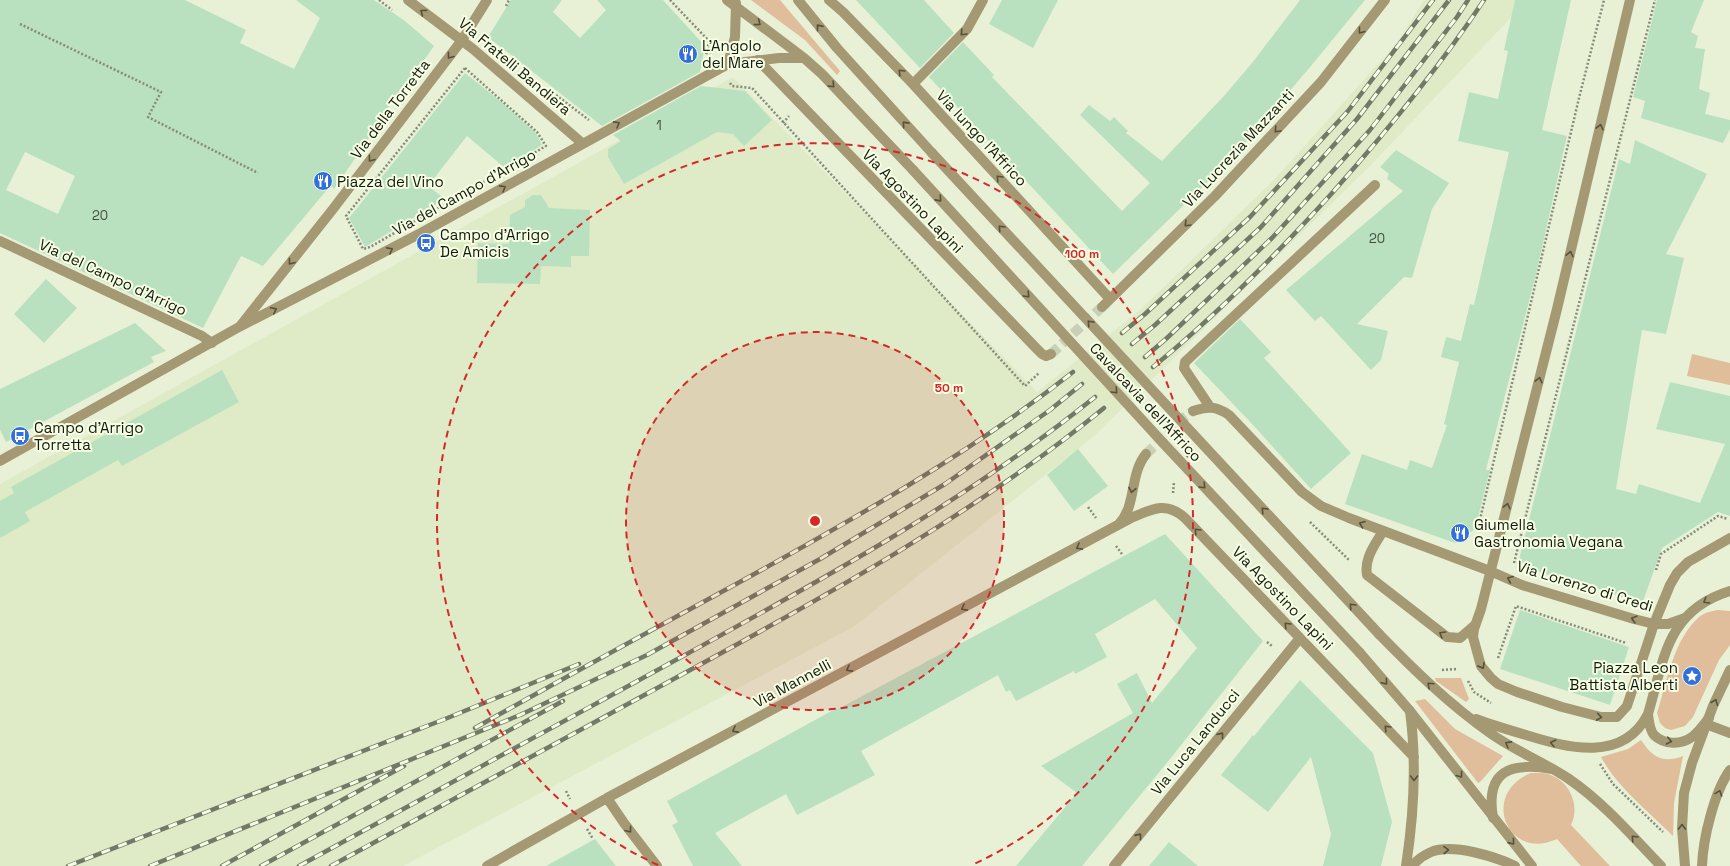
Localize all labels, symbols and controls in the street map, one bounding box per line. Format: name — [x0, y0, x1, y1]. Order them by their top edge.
one-way arrow — [421, 10, 428, 17]
street label: Via Fratelli Bandiera — [455, 13, 576, 119]
one-way arrow — [754, 19, 761, 26]
one-way arrow — [817, 24, 824, 31]
one-way arrow — [1358, 26, 1365, 33]
one-way arrow — [960, 28, 967, 36]
place label: L'Angolo del Mare — [702, 36, 764, 72]
restaurant icon: L'Angolo del Mare — [677, 43, 699, 65]
one-way arrow — [448, 51, 455, 58]
street label: Via della Torretta — [346, 55, 434, 163]
one-way arrow — [898, 69, 906, 77]
one-way arrow — [827, 80, 835, 88]
street label: Via Lucrezia Mazzanti — [1178, 85, 1298, 211]
street label: Via lungo l'Affrico — [933, 86, 1031, 190]
house number: 1 — [656, 117, 662, 134]
one-way arrow — [903, 121, 910, 129]
one-way arrow — [613, 122, 620, 129]
one-way arrow — [1596, 124, 1604, 131]
one-way arrow — [1274, 125, 1281, 133]
street label: Via del Campo d'Arrigo — [389, 145, 539, 239]
street label: Via Agostino Lapini — [858, 145, 968, 257]
one-way arrow — [368, 155, 376, 162]
restaurant icon: Piazza del Vino — [312, 170, 334, 192]
place label: Piazza del Vino — [337, 172, 444, 191]
one-way arrow — [996, 175, 1003, 183]
one-way arrow — [499, 185, 507, 192]
one-way arrow — [935, 194, 942, 202]
house number: 20 — [92, 207, 108, 224]
one-way arrow — [1184, 219, 1192, 227]
place label: Campo d'Arrigo De Amicis — [440, 225, 549, 261]
one-way arrow — [999, 225, 1006, 232]
house number: 20 — [1369, 230, 1385, 247]
bus stop icon: Campo d'Arrigo De Amicis — [415, 232, 437, 254]
street label: Via del Campo d'Arrigo — [36, 234, 190, 320]
text: 100 m — [1065, 246, 1099, 262]
one-way arrow — [385, 248, 393, 255]
one-way arrow — [1565, 251, 1574, 258]
one-way arrow — [289, 257, 296, 264]
one-way arrow — [1022, 290, 1030, 298]
one-way arrow — [270, 307, 277, 314]
one-way arrow — [1087, 320, 1095, 328]
street label: Cavalcavia dell'Affrico — [1086, 338, 1206, 466]
one-way arrow — [1534, 377, 1543, 384]
text: 50 m — [935, 380, 963, 396]
one-way arrow — [1110, 386, 1117, 393]
place label: Campo d'Arrigo Torretta — [34, 418, 143, 454]
bus stop icon: Campo d'Arrigo Torretta — [9, 425, 31, 447]
one-way arrow — [1199, 481, 1206, 489]
one-way arrow — [1128, 487, 1137, 493]
one-way arrow — [1502, 503, 1511, 510]
one-way arrow — [1261, 507, 1269, 515]
centre of rings — [808, 514, 822, 528]
place label: Giumella Gastronomia Vegana — [1474, 515, 1623, 551]
one-way arrow — [1359, 520, 1366, 528]
restaurant icon: Giumella Gastronomia Vegana — [1449, 522, 1471, 544]
one-way arrow — [1195, 528, 1202, 536]
one-way arrow — [1076, 542, 1083, 549]
street label: Via Agostino Lapini — [1228, 542, 1338, 654]
street label: Via Lorenzo di Credi — [1515, 556, 1655, 616]
one-way arrow — [1507, 576, 1514, 584]
one-way arrow — [1703, 597, 1710, 604]
one-way arrow — [961, 603, 968, 611]
one-way arrow — [1350, 603, 1357, 611]
one-way arrow — [1631, 615, 1638, 624]
one-way arrow — [1285, 622, 1292, 630]
one-way arrow — [1439, 631, 1446, 639]
street label: Via Mannelli — [750, 655, 834, 711]
place label: Piazza Leon Battista Alberti — [1569, 658, 1678, 694]
one-way arrow — [1478, 662, 1485, 669]
one-way arrow — [846, 664, 854, 672]
place icon: Piazza Leon Battista Alberti — [1681, 665, 1703, 687]
one-way arrow — [1380, 677, 1387, 684]
one-way arrow — [1428, 683, 1435, 690]
street label: Via Luca Landucci — [1146, 685, 1244, 799]
one-way arrow — [1710, 699, 1718, 706]
one-way arrow — [1596, 712, 1602, 721]
one-way arrow — [1384, 725, 1392, 733]
one-way arrow — [731, 726, 739, 733]
one-way arrow — [1216, 732, 1223, 739]
one-way arrow — [1666, 737, 1672, 745]
one-way arrow — [1550, 739, 1557, 748]
one-way arrow — [1505, 742, 1512, 749]
one-way arrow — [1455, 770, 1462, 777]
one-way arrow — [1410, 775, 1418, 781]
one-way arrow — [1714, 789, 1723, 796]
one-way arrow — [1678, 824, 1686, 830]
one-way arrow — [625, 826, 632, 833]
one-way arrow — [1134, 833, 1141, 840]
one-way arrow — [1631, 835, 1639, 843]
one-way arrow — [1508, 837, 1515, 844]
one-way arrow — [1443, 846, 1449, 854]

